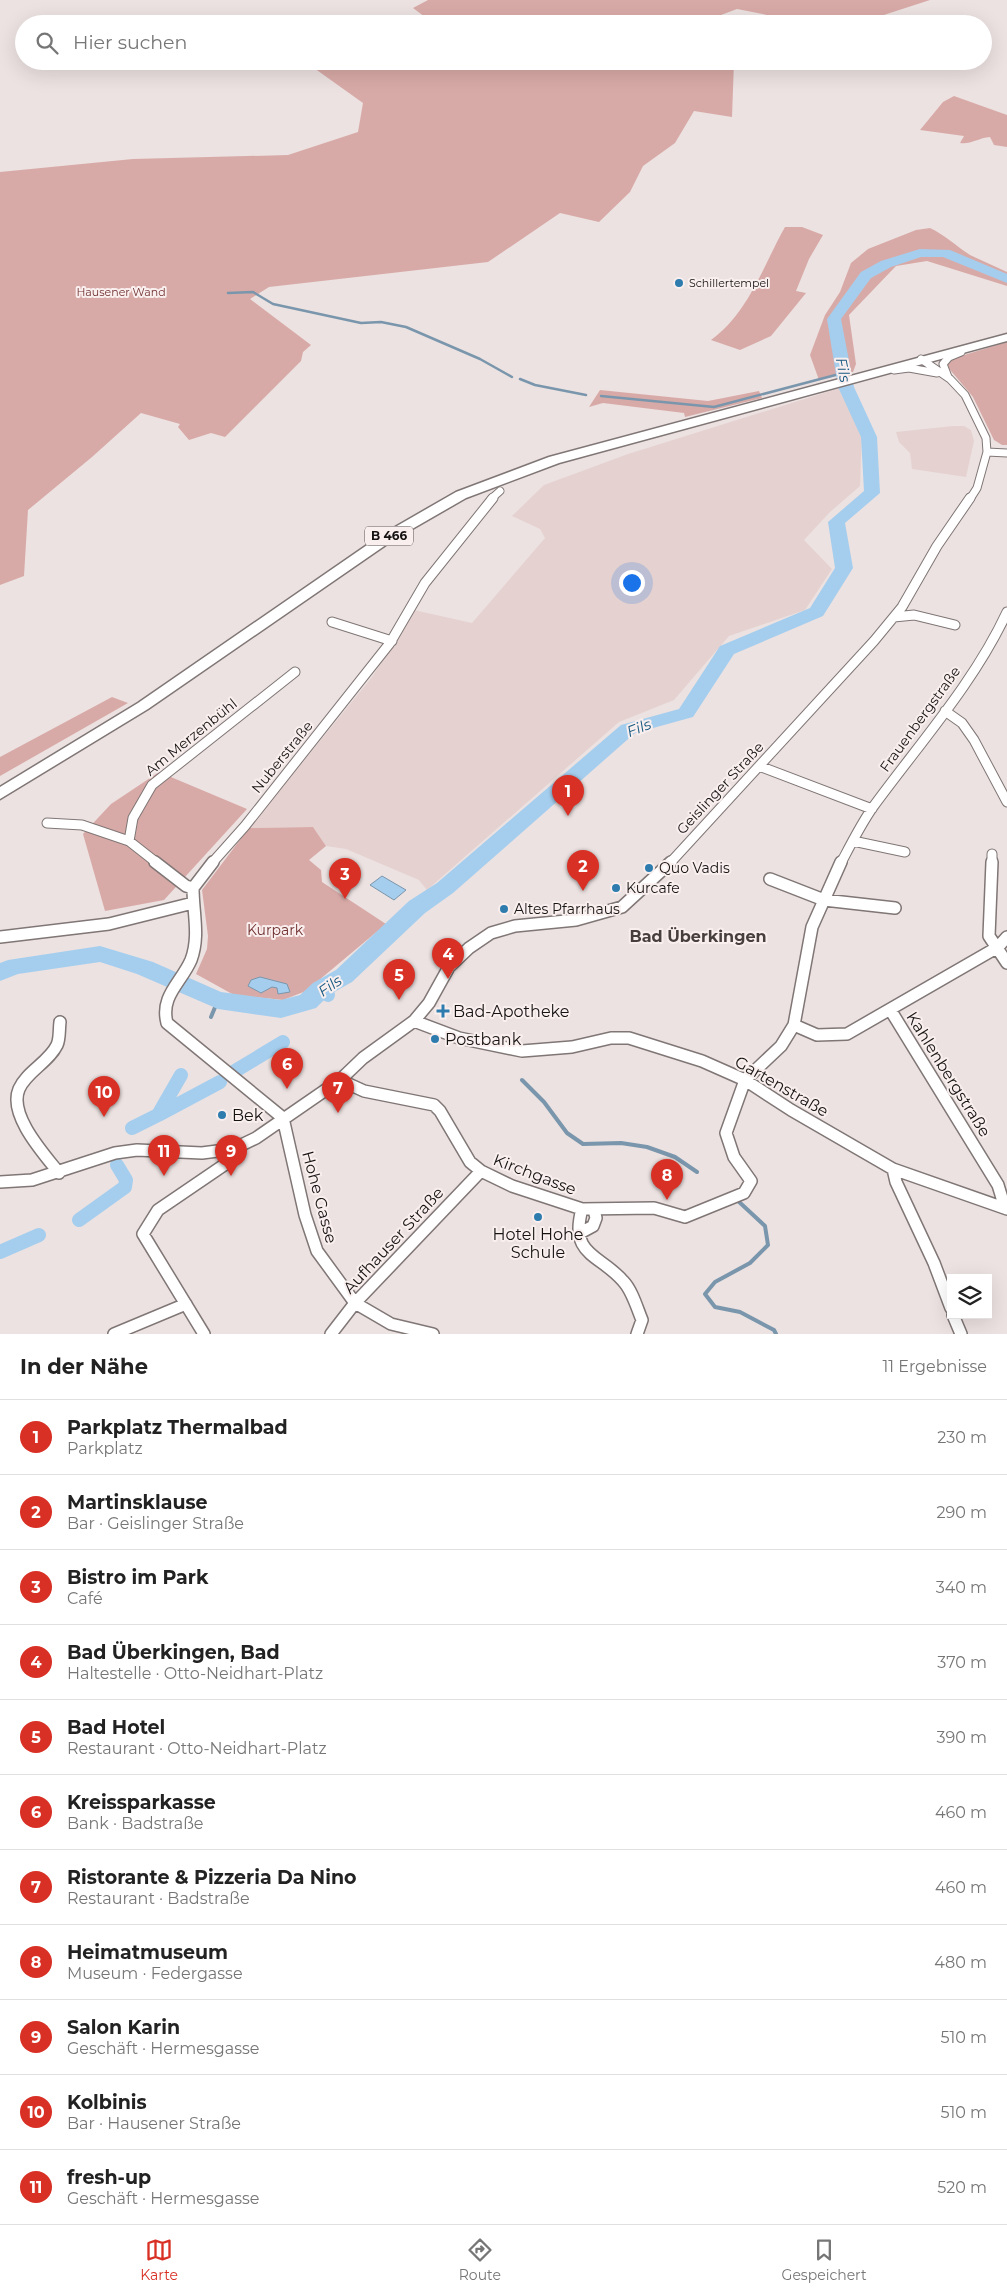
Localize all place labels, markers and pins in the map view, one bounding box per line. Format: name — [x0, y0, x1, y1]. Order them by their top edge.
place label: Schillertempel — [689, 276, 769, 290]
marker: Schillertempel — [673, 277, 685, 289]
pin: 1 — [552, 775, 584, 816]
pin: 2 — [567, 850, 599, 891]
pin: 3 — [329, 858, 361, 899]
place label: Quo Vadis — [659, 859, 730, 877]
marker: Quo Vadis — [643, 862, 655, 874]
place label: Kurcafe — [626, 879, 680, 897]
marker: Kurcafe — [610, 882, 622, 894]
place label: Altes Pfarrhaus — [514, 900, 620, 918]
marker: Altes Pfarrhaus — [498, 903, 510, 915]
pin: 4 — [432, 938, 464, 979]
pin: 5 — [383, 959, 415, 1000]
place label: Bad-Apotheke — [453, 1002, 569, 1021]
marker: Bad-Apotheke — [437, 1005, 449, 1017]
place label: Postbank — [445, 1030, 522, 1049]
marker: Postbank — [429, 1033, 441, 1045]
pin: 6 — [271, 1048, 303, 1089]
pin: 7 — [322, 1072, 354, 1113]
pin: 10 — [88, 1076, 120, 1117]
place label: Bek — [232, 1106, 264, 1125]
marker: Bek — [216, 1109, 228, 1121]
pin: 11 — [148, 1135, 180, 1176]
pin: 9 — [215, 1135, 247, 1176]
pin: 8 — [651, 1159, 683, 1200]
marker: Hotel Hohe Schule — [532, 1211, 544, 1223]
place label: Hotel Hohe Schule — [493, 1225, 583, 1262]

